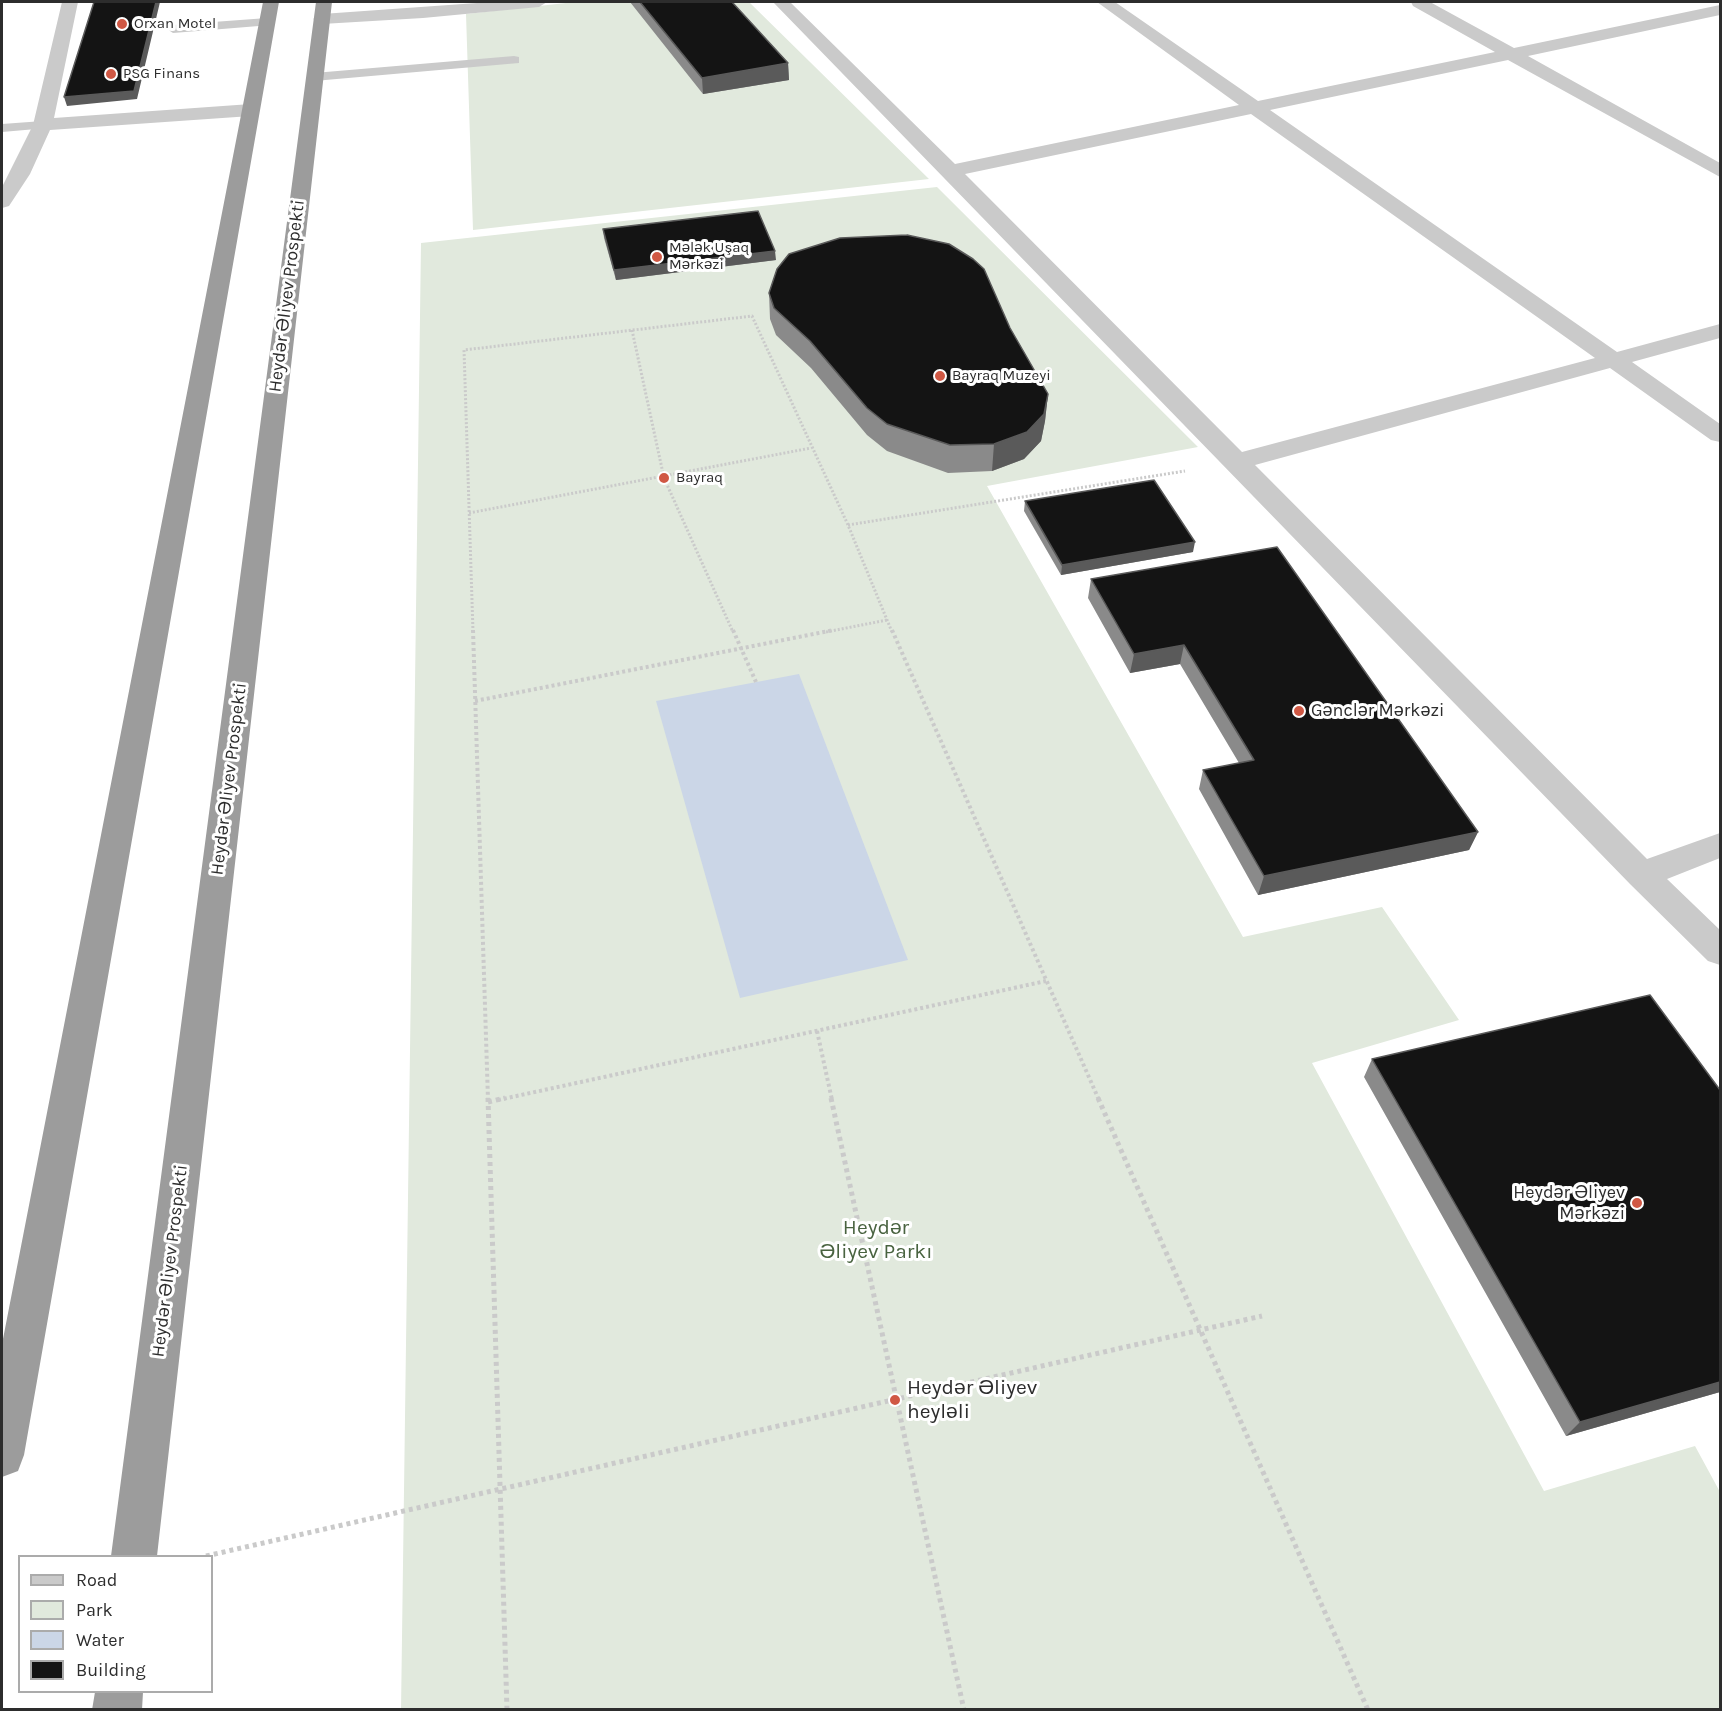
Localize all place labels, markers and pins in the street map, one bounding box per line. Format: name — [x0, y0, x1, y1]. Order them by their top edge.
place label: Orxan Motel — [134, 15, 216, 33]
marker: Orxan Motel — [115, 17, 129, 31]
place label: PSG Finans — [123, 65, 200, 83]
marker: PSG Finans — [104, 67, 118, 81]
place label: Mələk Uşaq Mərkəzi — [669, 239, 749, 274]
marker: Mələk Uşaq Mərkəzi — [650, 250, 664, 264]
place label: Bayraq Muzeyi — [952, 367, 1051, 385]
marker: Bayraq Muzeyi — [933, 369, 947, 383]
place label: Bayraq — [676, 469, 723, 487]
marker: Bayraq — [657, 471, 671, 485]
place label: Gənclər Mərkəzi — [1311, 700, 1444, 722]
marker: Gənclər Mərkəzi — [1292, 704, 1306, 718]
place label: Heydər Əliyev Mərkəzi — [1513, 1182, 1625, 1224]
marker: Heydər Əliyev Mərkəzi — [1630, 1196, 1644, 1210]
place label: Heydər Əliyev heyləli — [907, 1375, 1037, 1425]
marker: Heydər Əliyev heyləli — [888, 1393, 902, 1407]

